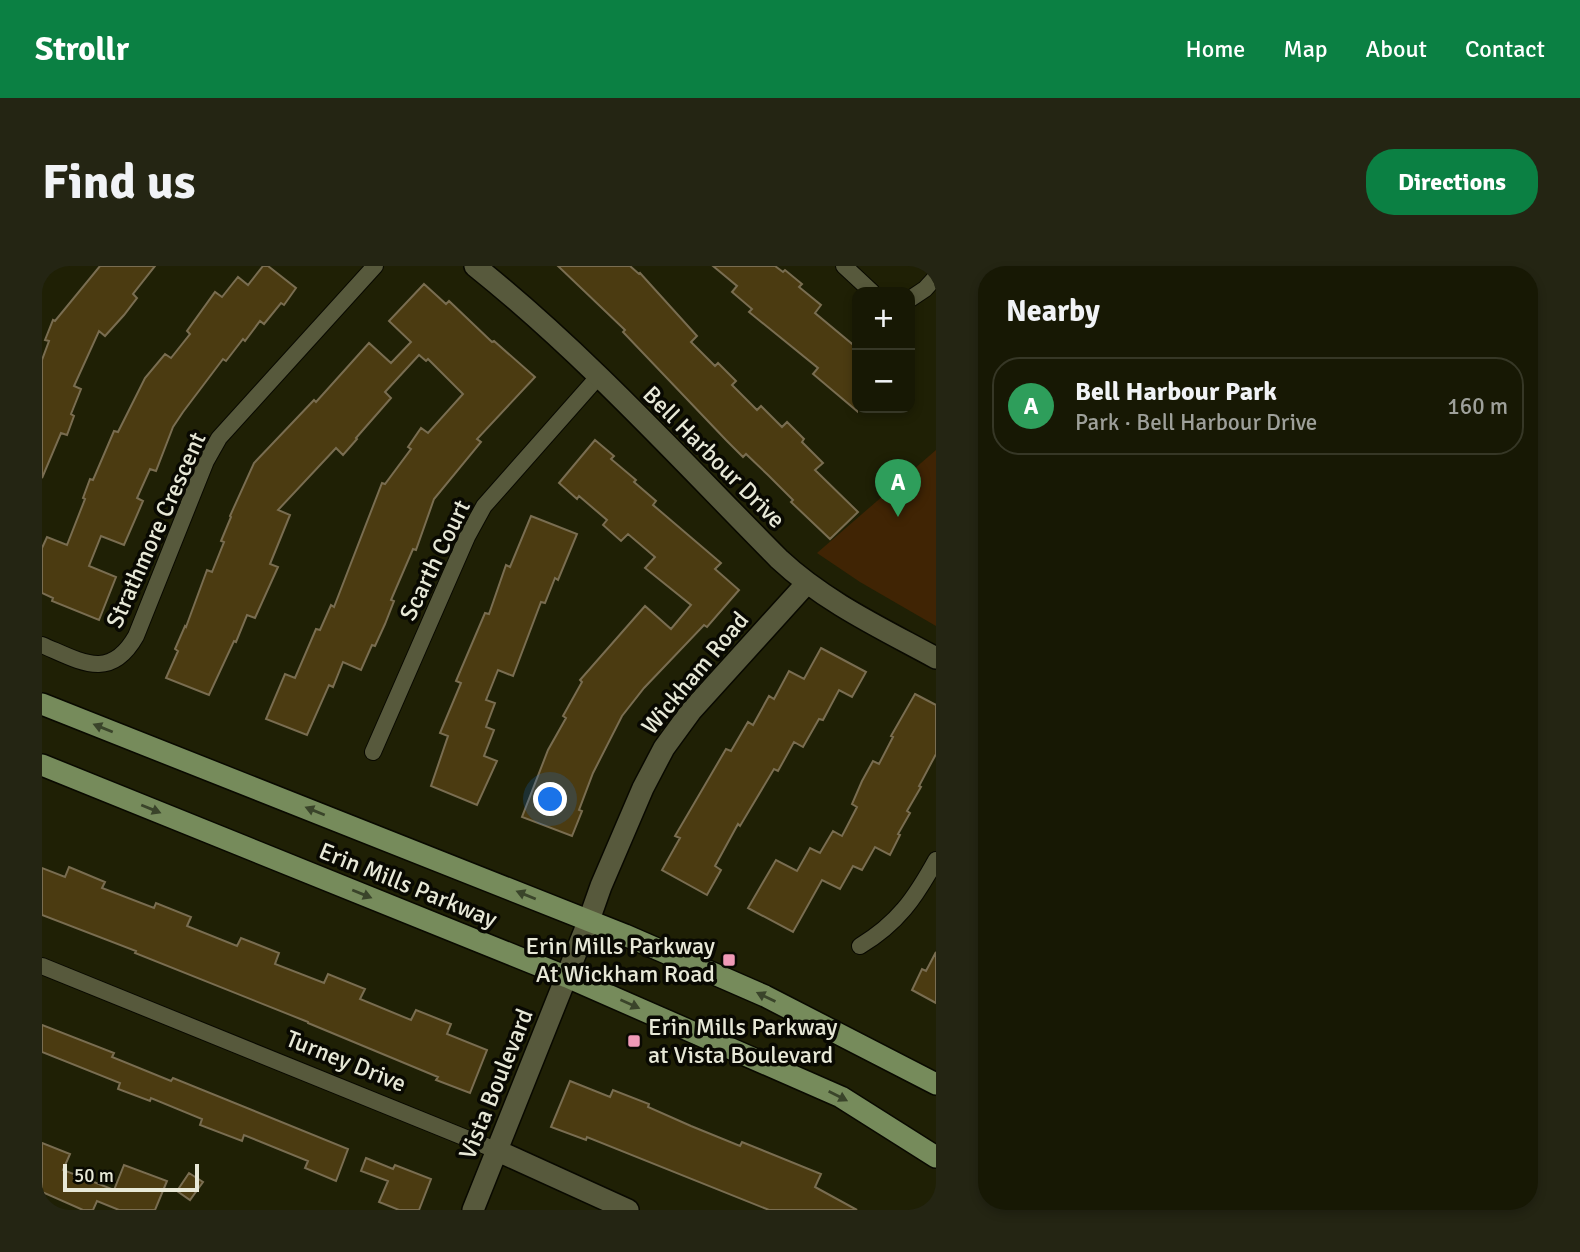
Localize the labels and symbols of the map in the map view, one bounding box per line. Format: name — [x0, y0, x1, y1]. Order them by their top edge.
street label: Bell Harbour Drive — [637, 380, 791, 534]
street label: Strathmore Crescent — [99, 427, 213, 633]
pin: A — [875, 459, 921, 517]
street label: Scarth Court — [393, 495, 477, 625]
street label: Wickham Road — [635, 605, 755, 741]
one-way arrow — [92, 722, 113, 733]
your location — [533, 782, 567, 816]
one-way arrow — [140, 804, 161, 815]
one-way arrow — [304, 806, 325, 817]
street label: Erin Mills Parkway — [315, 836, 501, 934]
one-way arrow — [351, 889, 372, 900]
one-way arrow — [516, 889, 537, 900]
place label: Erin Mills Parkway At Wickham Road — [525, 931, 715, 989]
marker: Erin Mills Parkway At Wickham Road — [721, 952, 737, 968]
one-way arrow — [756, 991, 776, 1003]
one-way arrow — [619, 999, 640, 1010]
street label: Vista Boulevard — [452, 1004, 540, 1164]
place label: Erin Mills Parkway at Vista Boulevard — [648, 1012, 838, 1070]
street label: Turney Drive — [282, 1023, 410, 1099]
marker: Erin Mills Parkway at Vista Boulevard — [626, 1033, 642, 1049]
one-way arrow — [828, 1090, 848, 1101]
scale bar — [63, 1161, 200, 1193]

